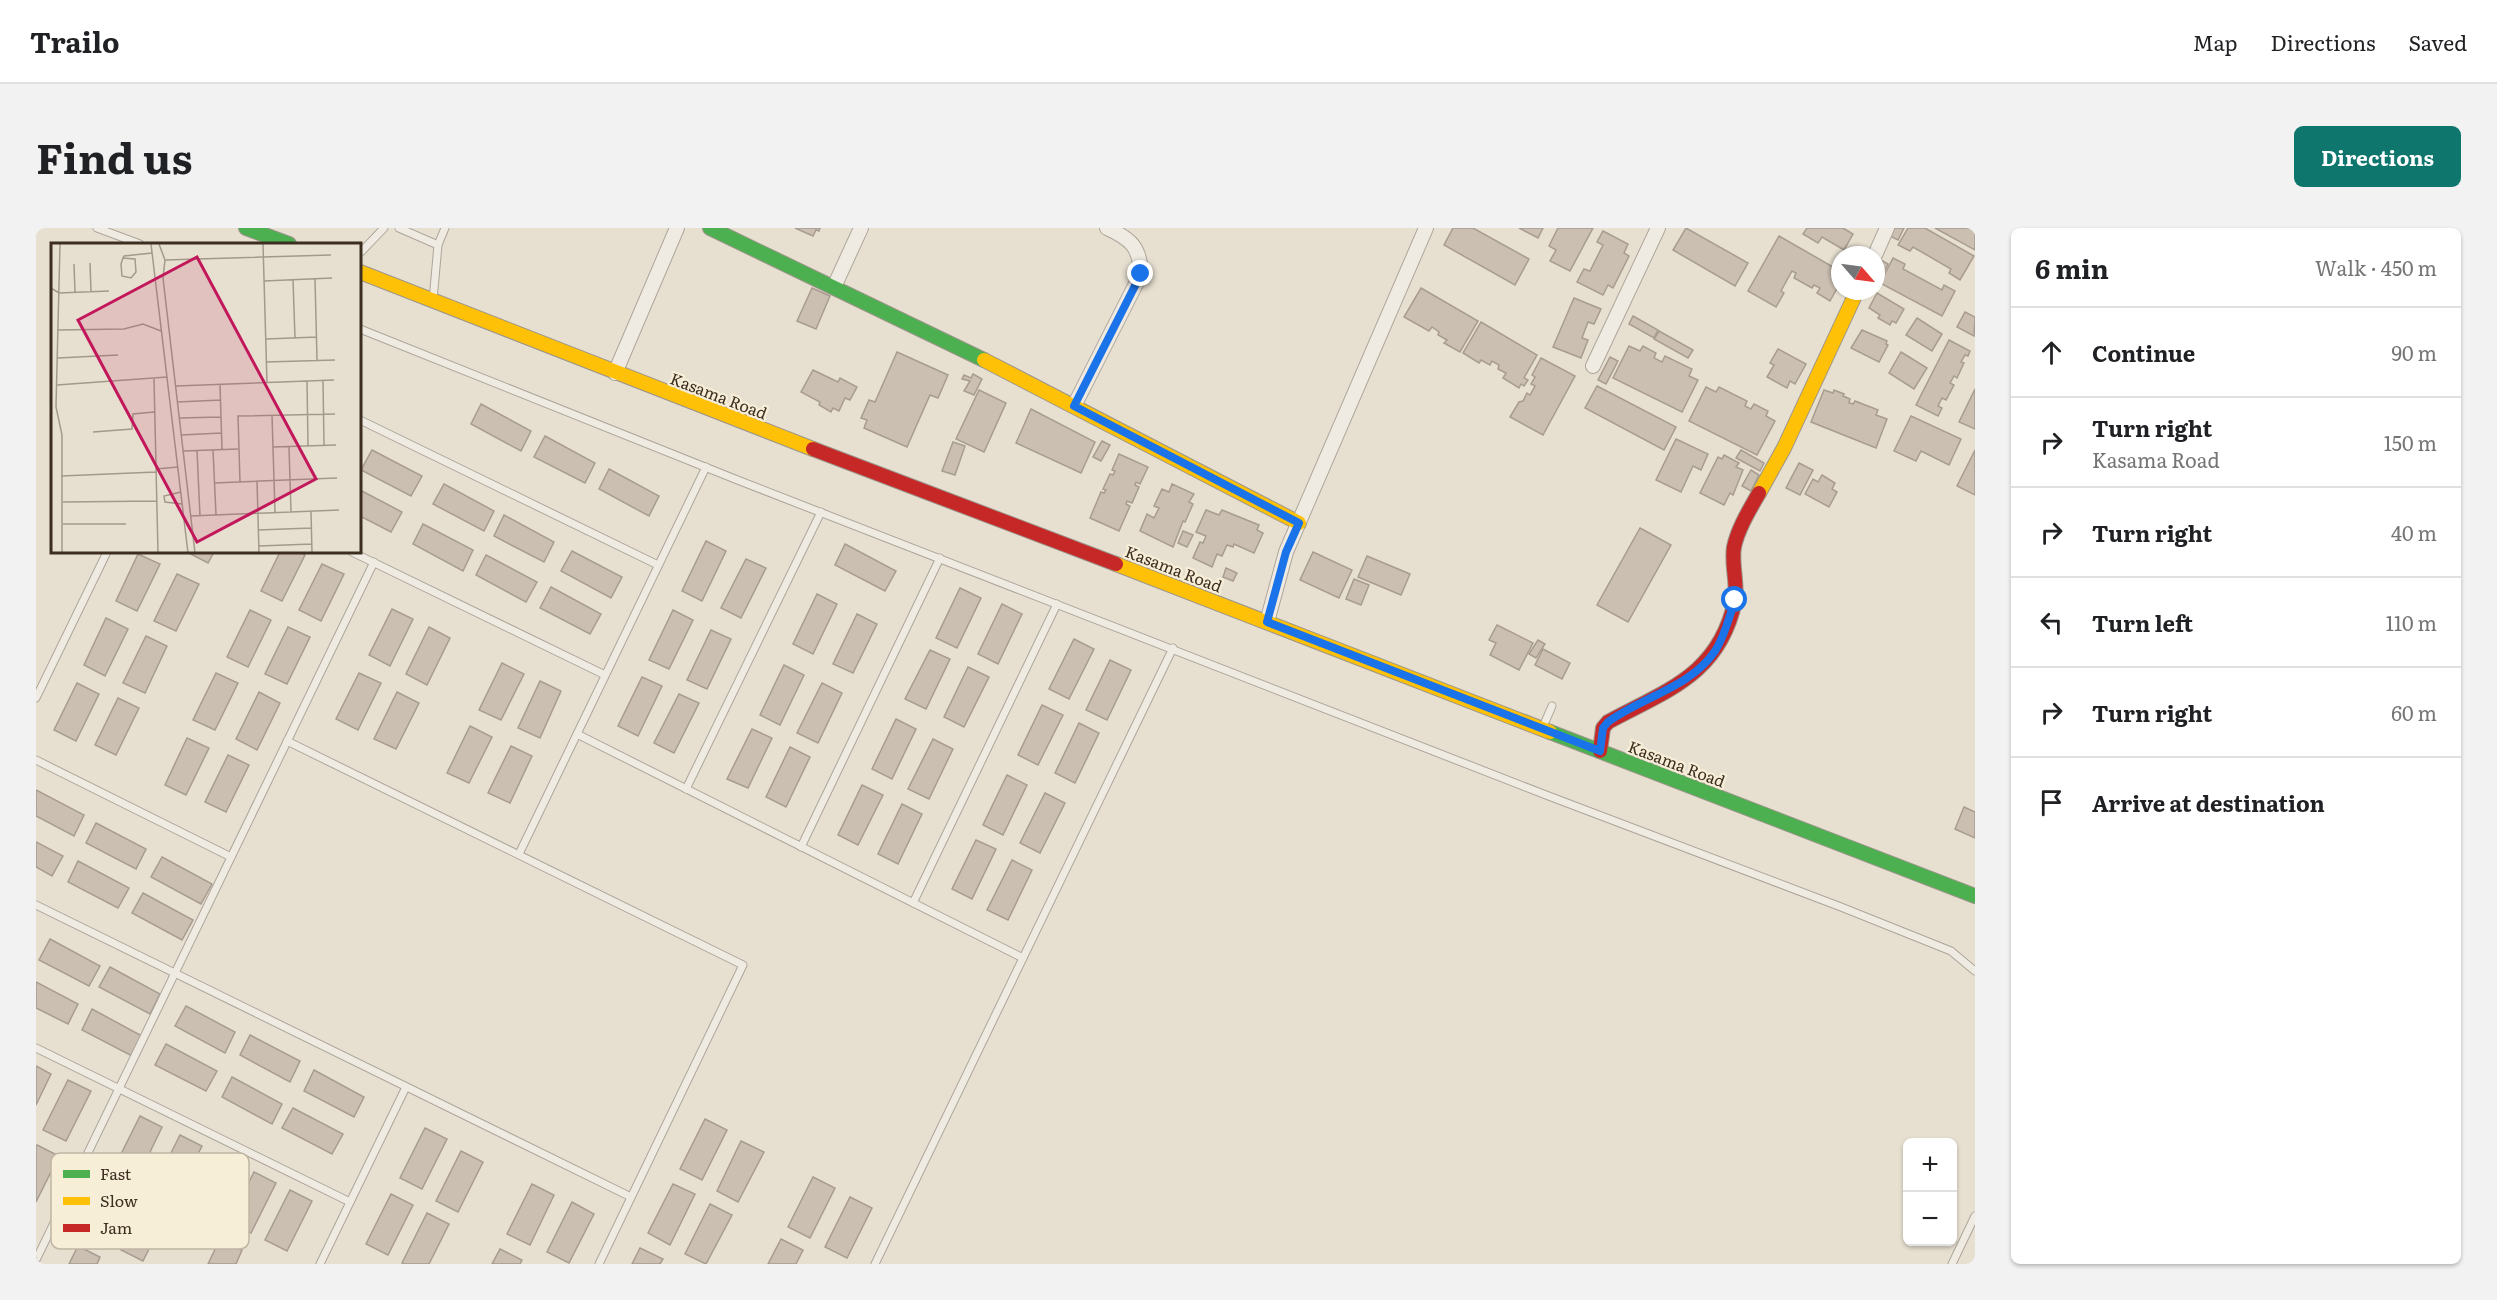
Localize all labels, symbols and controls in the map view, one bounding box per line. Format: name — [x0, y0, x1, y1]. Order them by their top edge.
text: Trailo — [30, 20, 119, 62]
text: Map — [2193, 26, 2238, 57]
text: Directions — [2271, 26, 2376, 57]
text: Saved — [2409, 26, 2467, 57]
text: Find us — [36, 125, 193, 187]
button: Directions — [2294, 126, 2461, 187]
inset map — [51, 243, 362, 554]
north arrow — [1831, 246, 1885, 300]
text: 6 min — [2035, 248, 2109, 287]
text: Walk · 450 m — [2315, 252, 2437, 282]
route end — [1127, 260, 1153, 286]
icon: ahead — [2035, 336, 2068, 369]
text: Continue — [2092, 336, 2195, 369]
text: 90 m — [2392, 337, 2437, 367]
street label: Kasama Road — [667, 365, 771, 425]
text: Turn right — [2092, 411, 2212, 444]
icon: right — [2035, 426, 2068, 459]
text: 150 m — [2384, 427, 2437, 457]
text: Kasama Road — [2092, 444, 2220, 474]
icon: right — [2035, 516, 2068, 549]
text: Turn right — [2092, 516, 2212, 549]
text: 40 m — [2391, 517, 2437, 547]
street label: Kasama Road — [1122, 538, 1226, 598]
route start — [1721, 586, 1747, 612]
icon: left — [2035, 606, 2068, 639]
text: Turn left — [2092, 606, 2193, 639]
text: 110 m — [2386, 607, 2437, 637]
icon: right — [2035, 696, 2068, 729]
text: Turn right — [2092, 696, 2212, 729]
text: 60 m — [2391, 697, 2437, 727]
street label: Kasama Road — [1625, 733, 1729, 793]
icon: arrive — [2035, 786, 2068, 819]
text: Arrive at destination — [2092, 786, 2325, 819]
map controls — [1903, 1138, 1957, 1246]
button: + — [1903, 1138, 1957, 1192]
legend — [51, 1153, 249, 1249]
text: Fast — [100, 1161, 132, 1185]
text: Slow — [100, 1188, 138, 1212]
button: − — [1903, 1192, 1957, 1246]
text: Jam — [100, 1215, 133, 1239]

